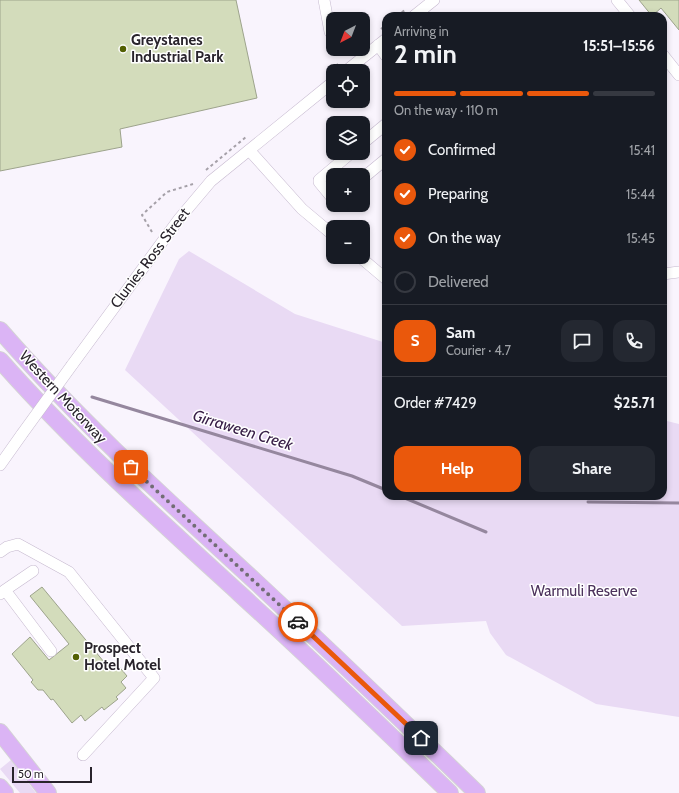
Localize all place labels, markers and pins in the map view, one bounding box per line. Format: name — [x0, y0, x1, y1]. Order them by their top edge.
place label: Greystanes Industrial Park — [131, 31, 224, 66]
marker: Greystanes Industrial Park — [118, 44, 128, 54]
pin — [114, 450, 148, 484]
place label: Prospect Hotel Motel — [84, 639, 161, 674]
marker: Prospect Hotel Motel — [71, 652, 81, 662]
pin — [404, 721, 438, 755]

